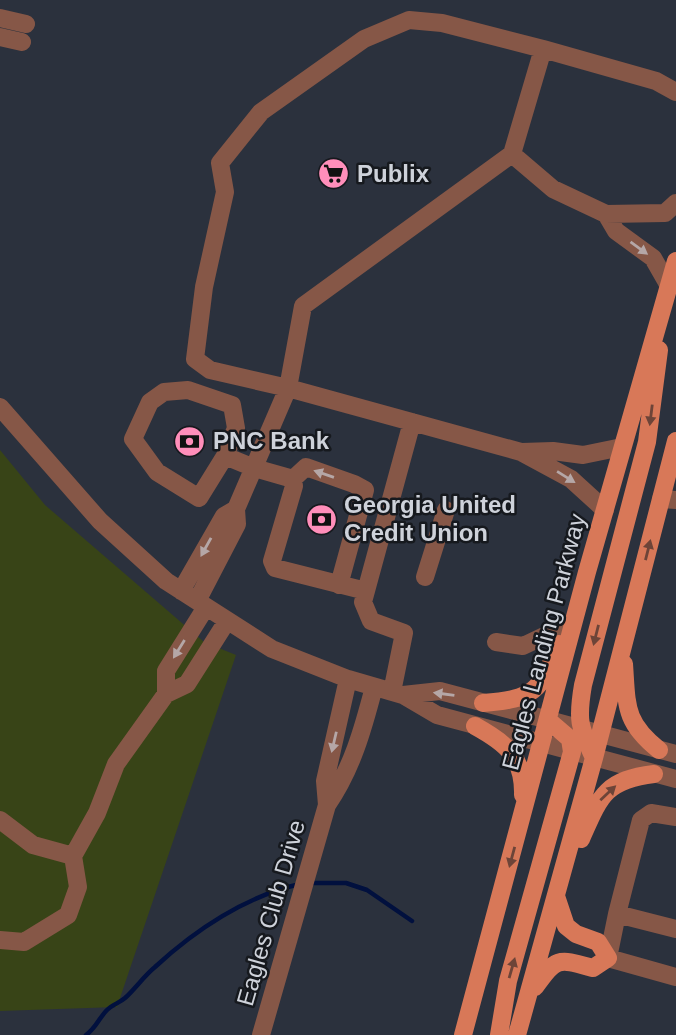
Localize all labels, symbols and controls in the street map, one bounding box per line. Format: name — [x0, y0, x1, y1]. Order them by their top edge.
supermarket icon: Publix — [317, 157, 351, 191]
place label: Publix — [357, 160, 430, 187]
one-way arrow — [630, 241, 648, 255]
one-way arrow — [645, 404, 656, 426]
bank icon: PNC Bank — [173, 424, 207, 458]
place label: PNC Bank — [213, 427, 330, 454]
one-way arrow — [314, 468, 335, 479]
one-way arrow — [557, 470, 575, 484]
place label: Georgia United Credit Union — [344, 491, 516, 546]
bank icon: Georgia United Credit Union — [304, 502, 338, 536]
street label: Eagles Landing Parkway — [496, 511, 591, 773]
one-way arrow — [200, 538, 212, 557]
one-way arrow — [643, 539, 654, 561]
one-way arrow — [590, 625, 601, 647]
one-way arrow — [173, 639, 186, 658]
one-way arrow — [433, 688, 455, 699]
one-way arrow — [328, 731, 339, 753]
one-way arrow — [599, 785, 616, 801]
street label: Eagles Club Drive — [231, 817, 310, 1009]
one-way arrow — [506, 847, 516, 868]
one-way arrow — [507, 957, 517, 978]

